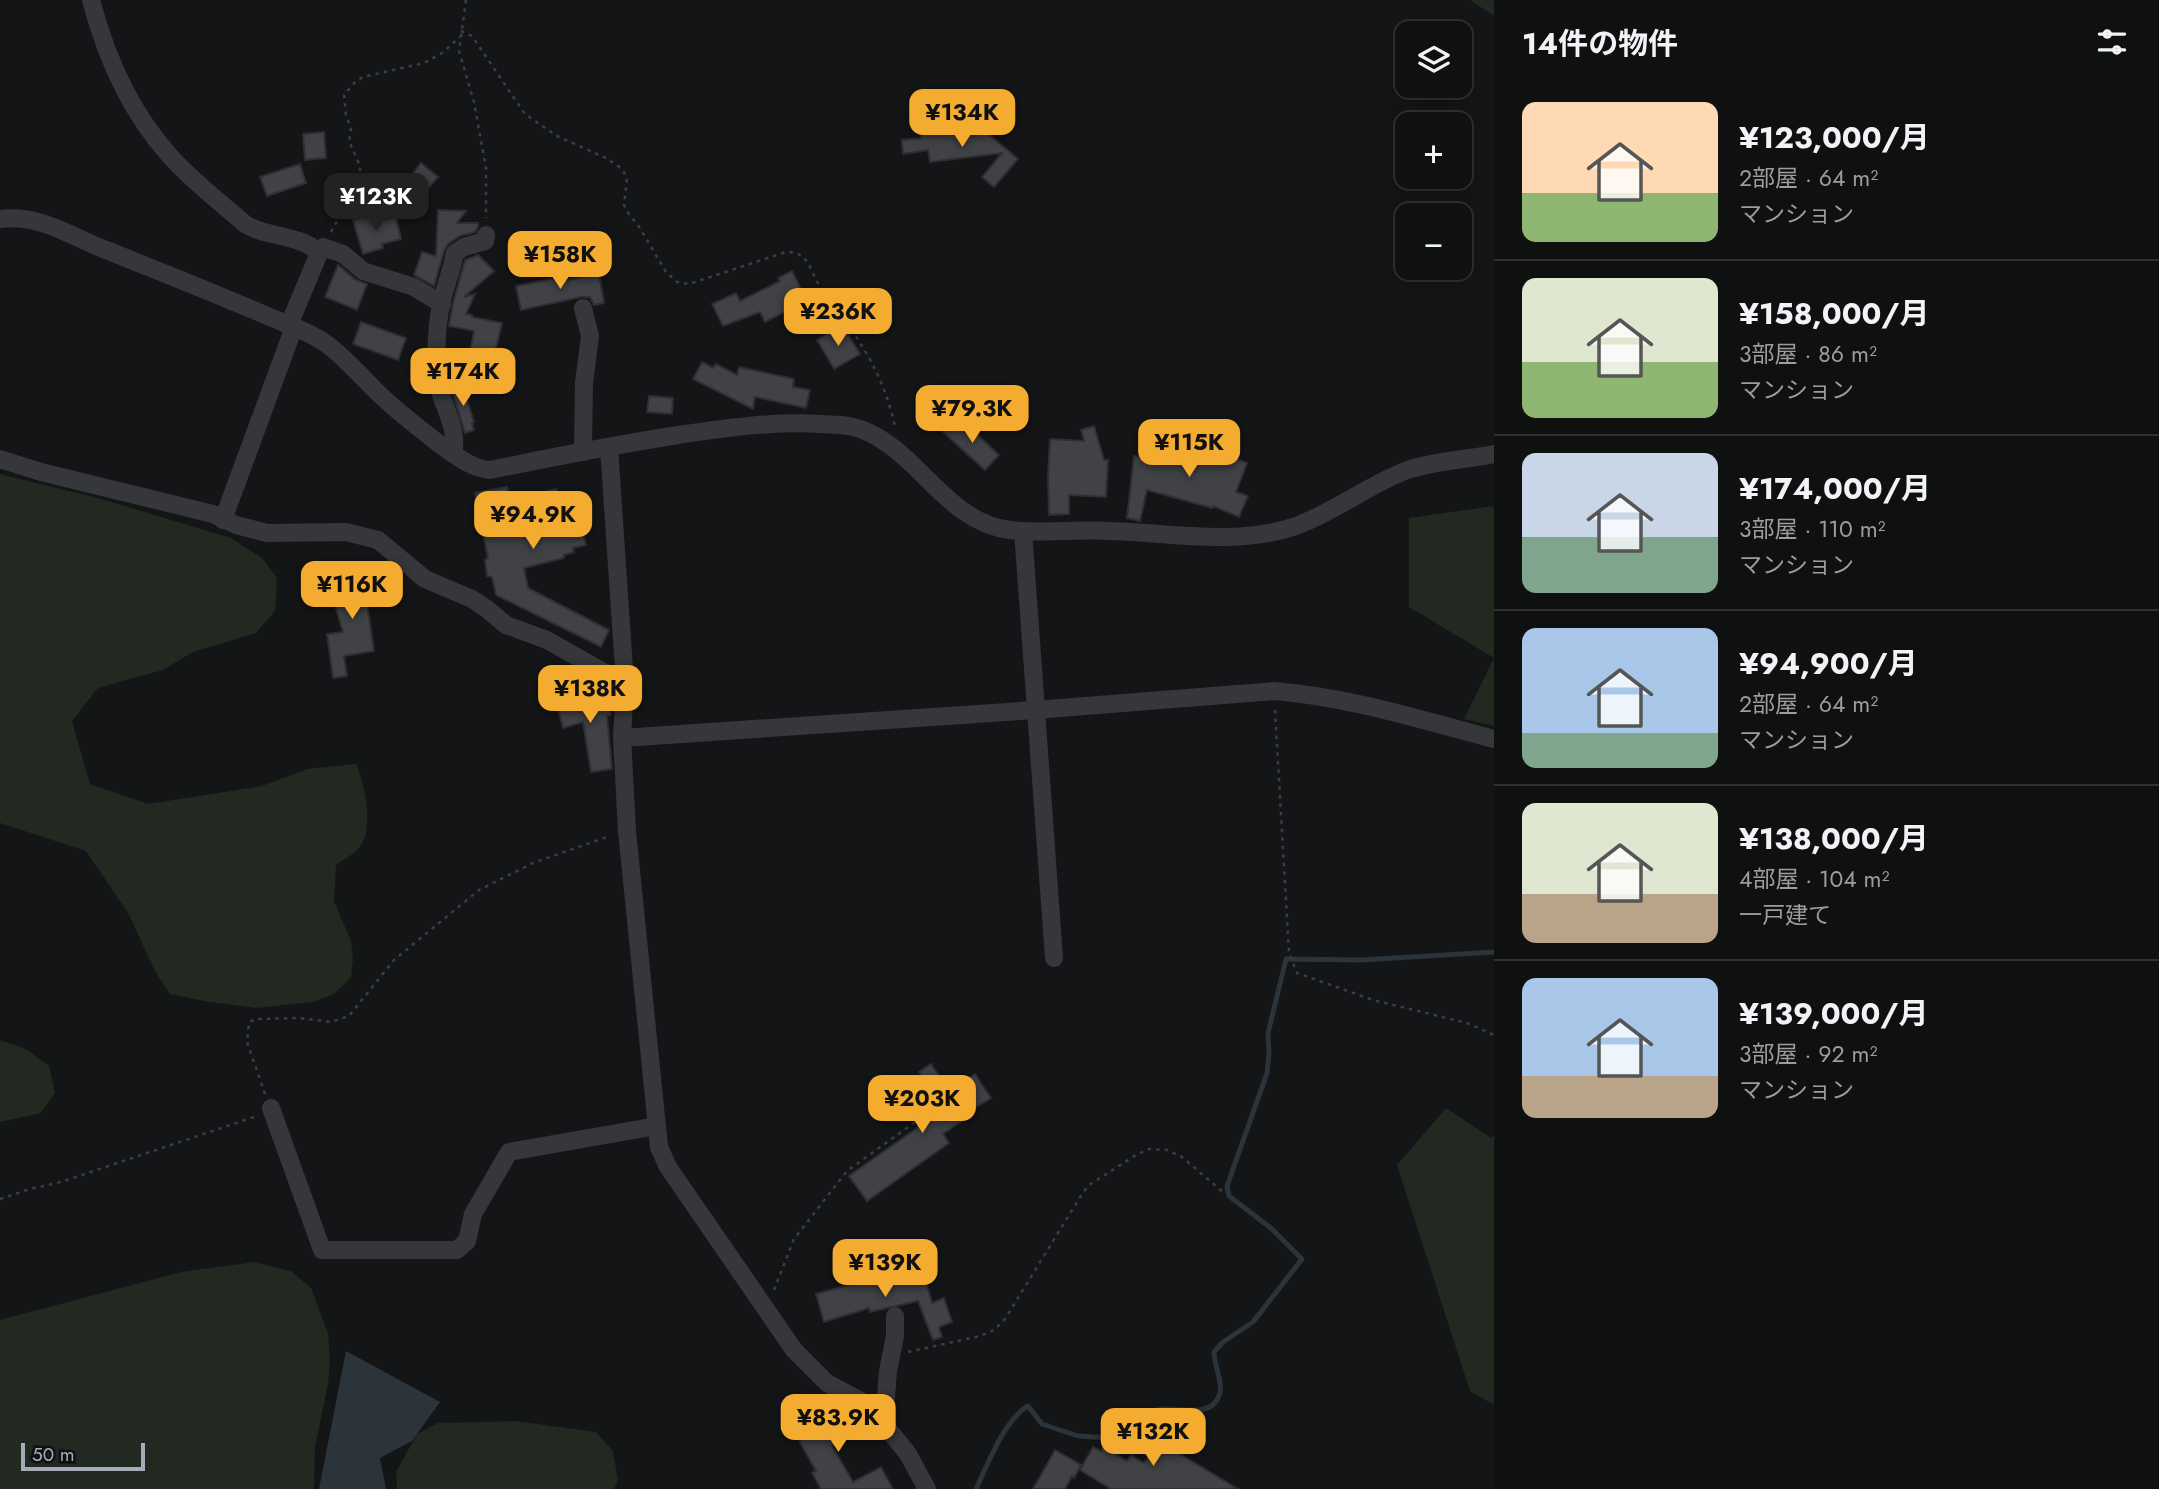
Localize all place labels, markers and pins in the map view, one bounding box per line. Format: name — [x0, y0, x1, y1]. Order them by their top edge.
pin: ¥134K — [913, 90, 1011, 149]
pin: ¥123K — [327, 174, 425, 233]
pin: ¥158K — [511, 232, 609, 291]
pin: ¥236K — [789, 288, 887, 348]
pin: ¥174K — [414, 348, 512, 408]
pin: ¥79.3K — [915, 386, 1029, 445]
pin: ¥115K — [1140, 420, 1238, 479]
pin: ¥94.9K — [476, 491, 590, 551]
pin: ¥116K — [303, 562, 401, 621]
pin: ¥138K — [541, 666, 639, 725]
pin: ¥203K — [873, 1076, 971, 1135]
pin: ¥139K — [836, 1240, 934, 1299]
pin: ¥83.9K — [781, 1394, 895, 1454]
pin: ¥132K — [1104, 1408, 1202, 1468]

